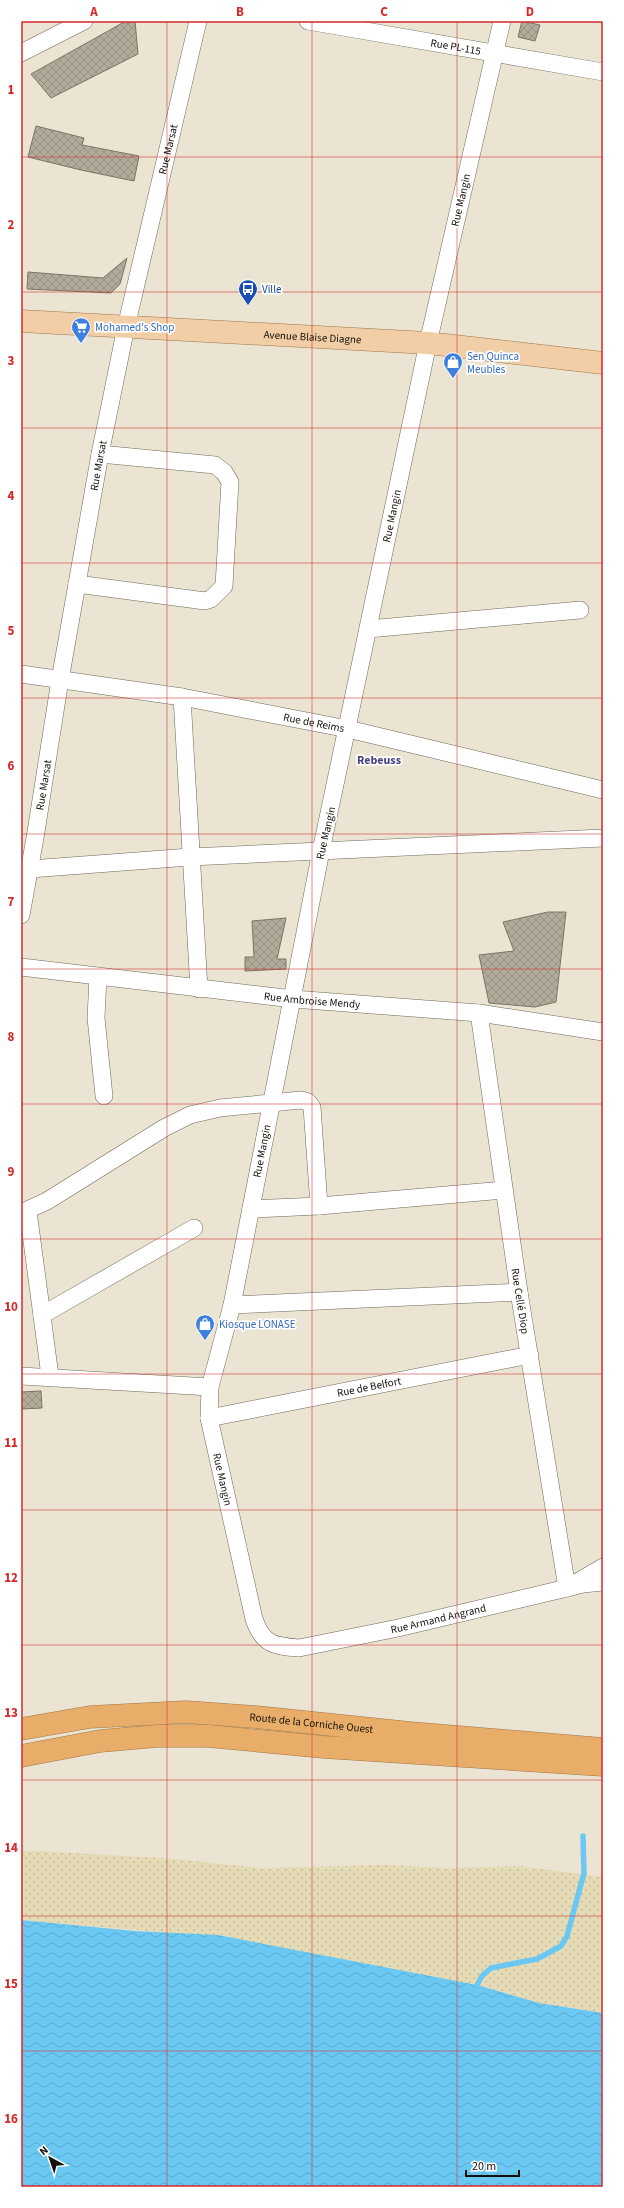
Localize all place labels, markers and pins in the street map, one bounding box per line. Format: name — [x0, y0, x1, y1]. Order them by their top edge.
bus stop icon: Ville — [237, 278, 259, 306]
place label: Ville — [262, 282, 282, 297]
supermarket icon: Mohamed's Shop — [70, 316, 92, 344]
place label: Mohamed's Shop — [95, 320, 174, 335]
place label: Sen Quinca Meubles — [467, 349, 519, 377]
shop icon: Sen Quinca Meubles — [442, 351, 464, 379]
shop icon: Kiosque LONASE — [194, 1313, 216, 1341]
place label: Kiosque LONASE — [219, 1317, 296, 1332]

